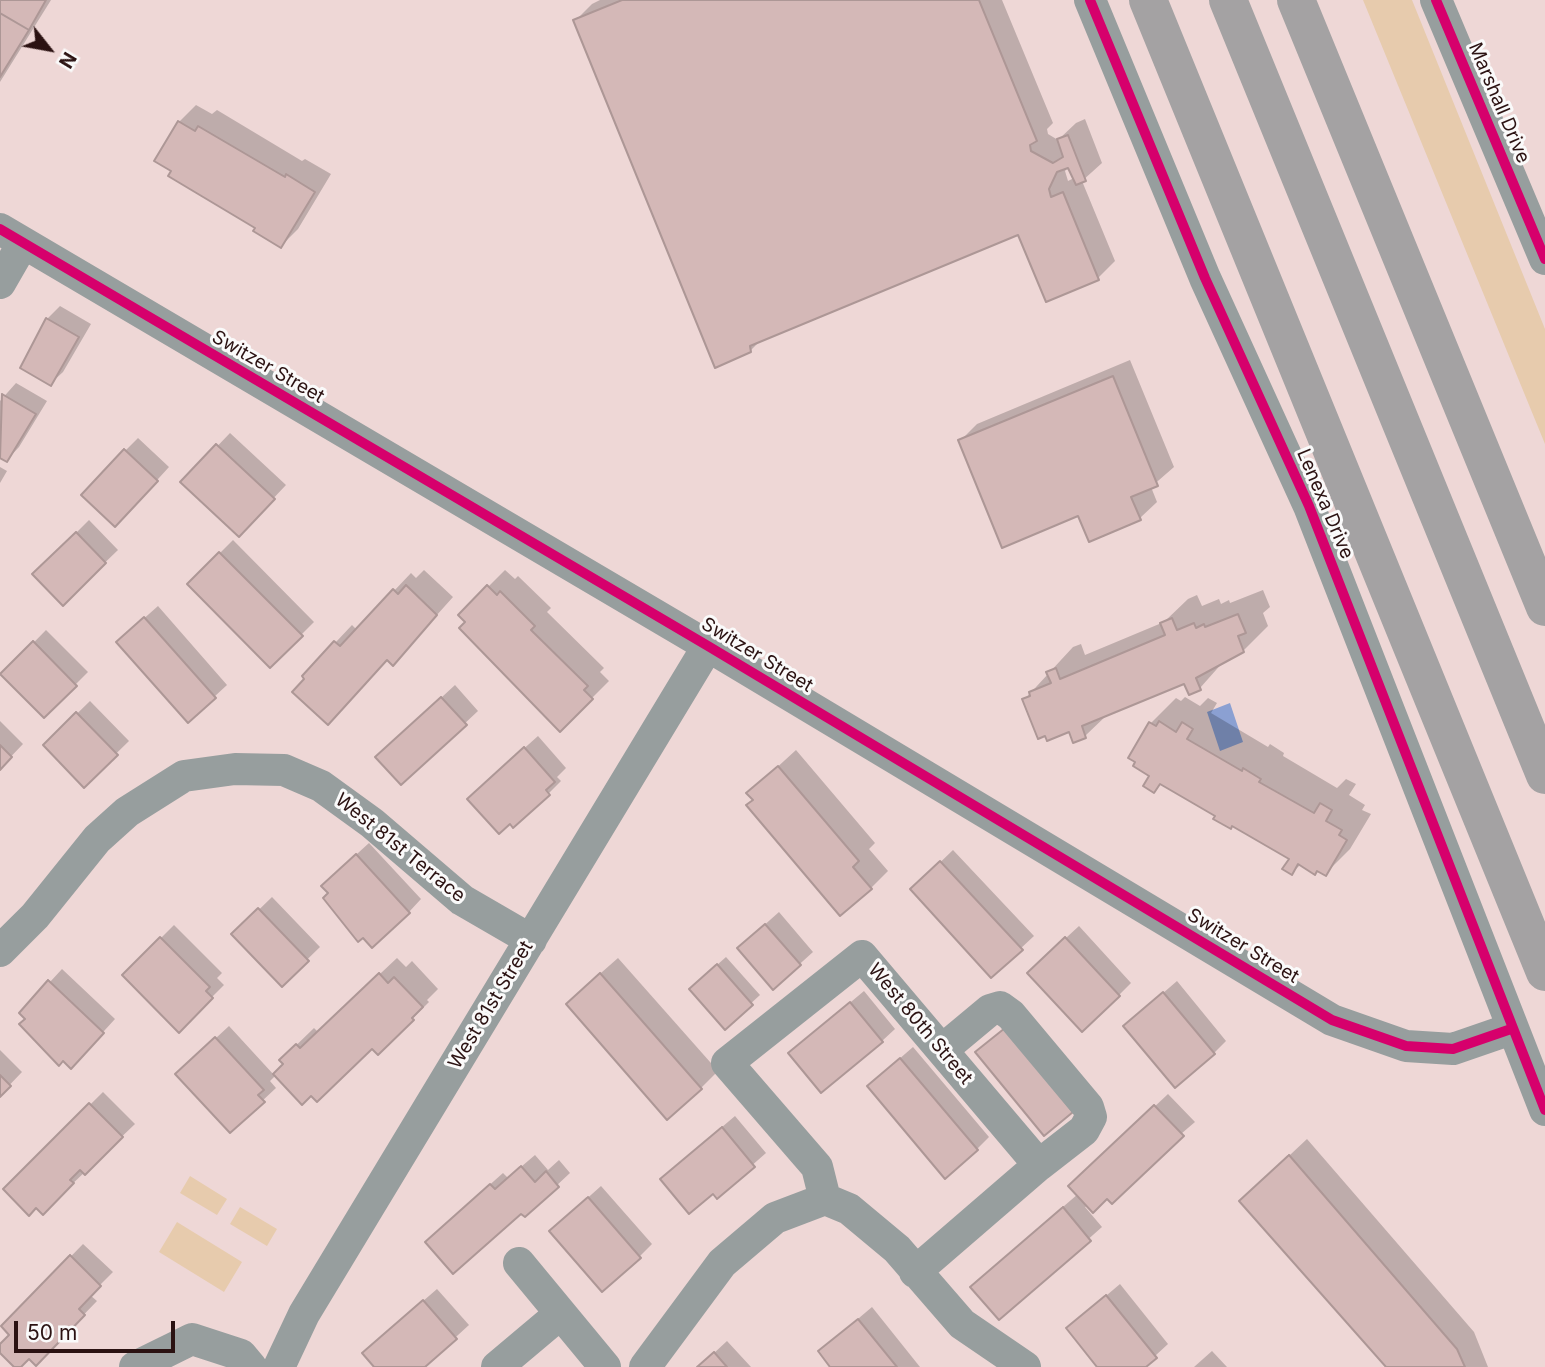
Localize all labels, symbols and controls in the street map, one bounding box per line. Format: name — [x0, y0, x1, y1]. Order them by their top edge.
north arrow — [14, 14, 84, 84]
street label: Marshall Drive — [1463, 39, 1535, 167]
text: N — [54, 48, 81, 72]
street label: Switzer Street — [208, 326, 328, 408]
street label: Lenexa Drive — [1292, 446, 1358, 562]
street label: Switzer Street — [697, 613, 817, 697]
street label: West 81st Terrace — [330, 789, 470, 907]
street label: Switzer Street — [1183, 904, 1303, 988]
street label: West 81st Street — [444, 937, 538, 1073]
street label: West 80th Street — [863, 959, 977, 1089]
scale bar — [18, 1308, 178, 1352]
text: 50 m — [27, 1320, 77, 1345]

